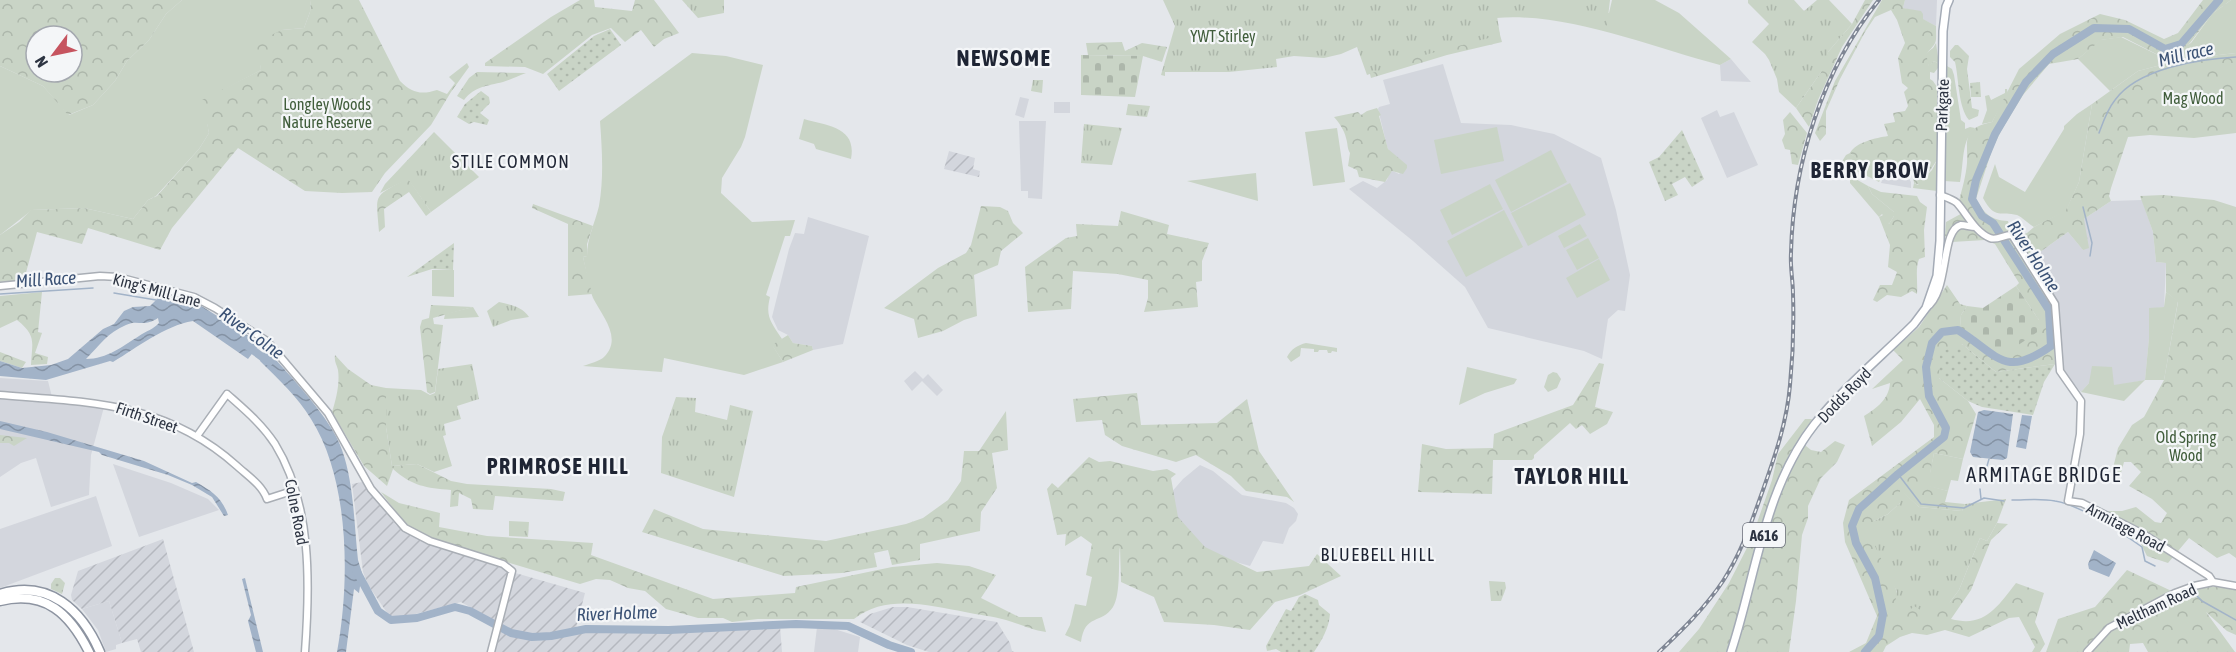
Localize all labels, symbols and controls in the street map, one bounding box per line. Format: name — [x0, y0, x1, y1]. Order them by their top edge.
north arrow — [24, 24, 84, 84]
park label: YWT Stirley — [1190, 27, 1256, 46]
water label: Mill race — [2156, 37, 2216, 71]
district label: NEWSOME — [956, 45, 1052, 71]
text: N — [31, 53, 51, 71]
street label: Parkgate — [1932, 78, 1953, 132]
park label: Mag Wood — [2163, 89, 2223, 108]
park label: Longley Woods Nature Reserve — [282, 95, 372, 131]
district label: STILE COMMON — [452, 151, 570, 172]
district label: BERRY BROW — [1810, 157, 1930, 183]
water label: River Holme — [2003, 216, 2065, 296]
water label: Mill Race — [15, 266, 77, 292]
street label: King's Mill Lane — [111, 270, 203, 311]
water label: River Colne — [216, 303, 288, 363]
street label: Dodds Royd — [1814, 364, 1875, 427]
street label: Firth Street — [114, 398, 181, 436]
park label: Old Spring Wood — [2156, 428, 2216, 464]
district label: PRIMROSE HILL — [487, 453, 629, 479]
district label: TAYLOR HILL — [1514, 463, 1630, 489]
district label: ARMITAGE BRIDGE — [1966, 463, 2122, 486]
street label: Colne Road — [282, 478, 312, 546]
street label: Armitage Road — [2083, 499, 2168, 556]
road number: A616 — [1743, 523, 1785, 547]
district label: BLUEBELL HILL — [1321, 544, 1435, 565]
street label: Meltham Road — [2113, 580, 2199, 632]
water label: River Holme — [576, 601, 658, 625]

